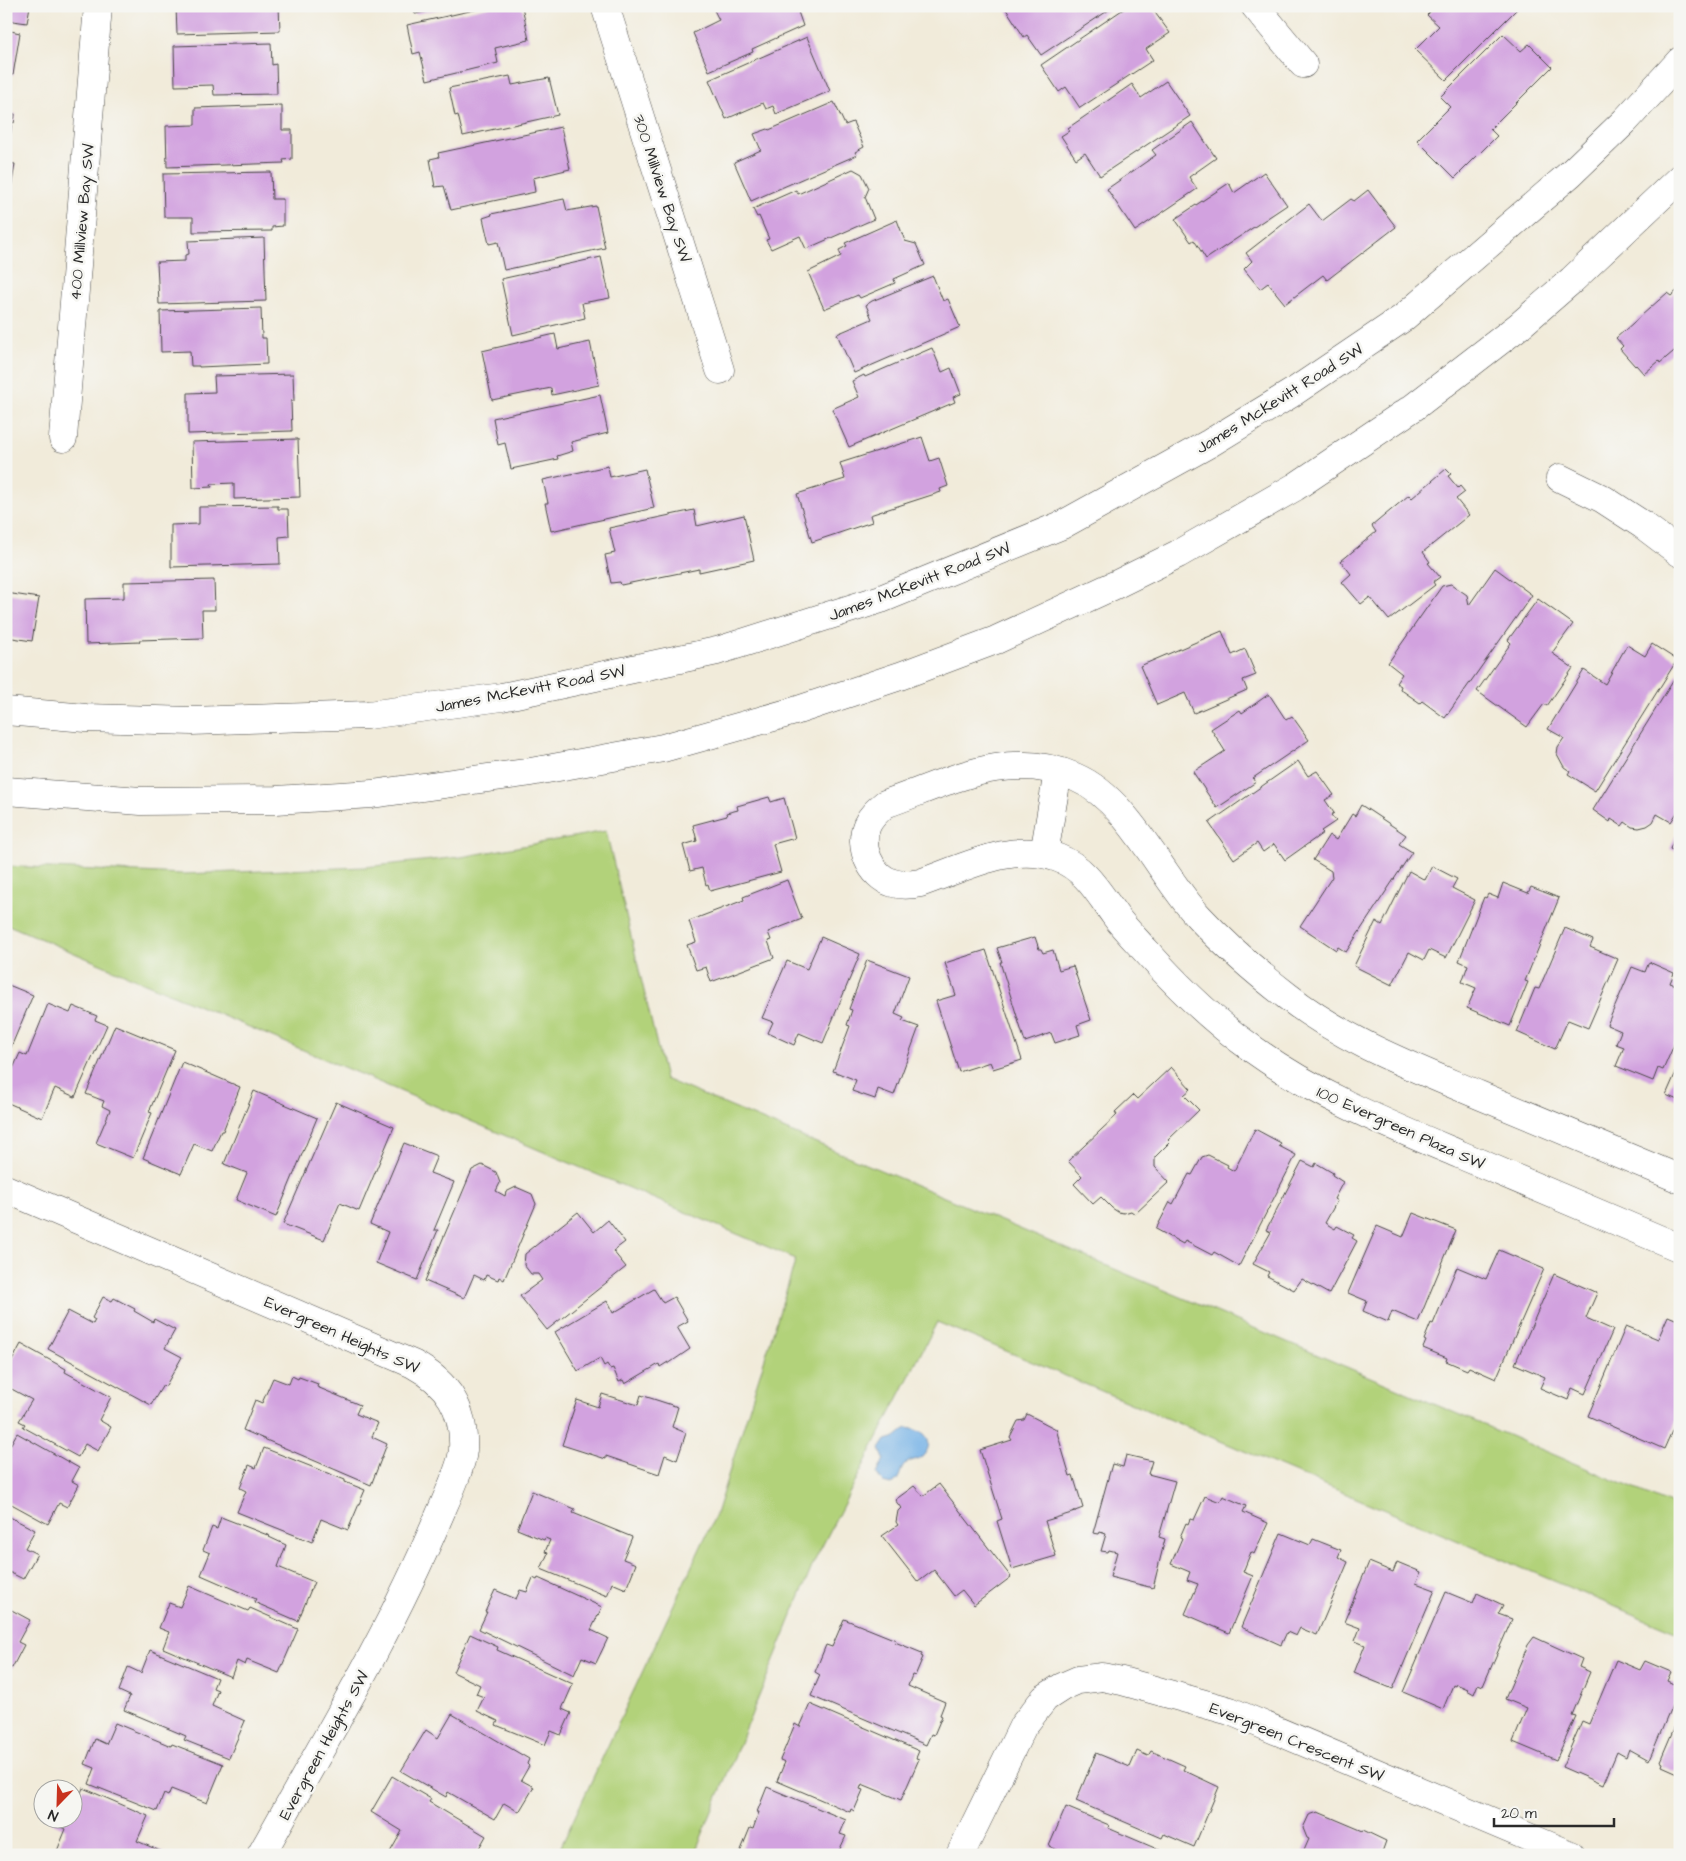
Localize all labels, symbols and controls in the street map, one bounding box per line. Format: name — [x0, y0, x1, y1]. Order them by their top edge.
street label: 300 Millview Bay SW — [627, 112, 696, 265]
street label: 400 Millview Bay SW — [64, 143, 101, 301]
street label: James McKevitt Road SW — [1192, 339, 1367, 459]
street label: James McKevitt Road SW — [826, 537, 1013, 627]
street label: James McKevitt Road SW — [434, 660, 627, 718]
street label: 100 Evergreen Plaza SW — [1313, 1081, 1488, 1176]
street label: Evergreen Heights SW — [260, 1291, 422, 1380]
street label: Evergreen Heights SW — [274, 1667, 375, 1824]
street label: Evergreen Crescent SW — [1206, 1697, 1387, 1788]
north arrow — [32, 1778, 82, 1828]
scale bar — [1494, 1796, 1614, 1828]
text: 20 m — [1501, 1803, 1537, 1824]
text: N — [45, 1804, 61, 1826]

